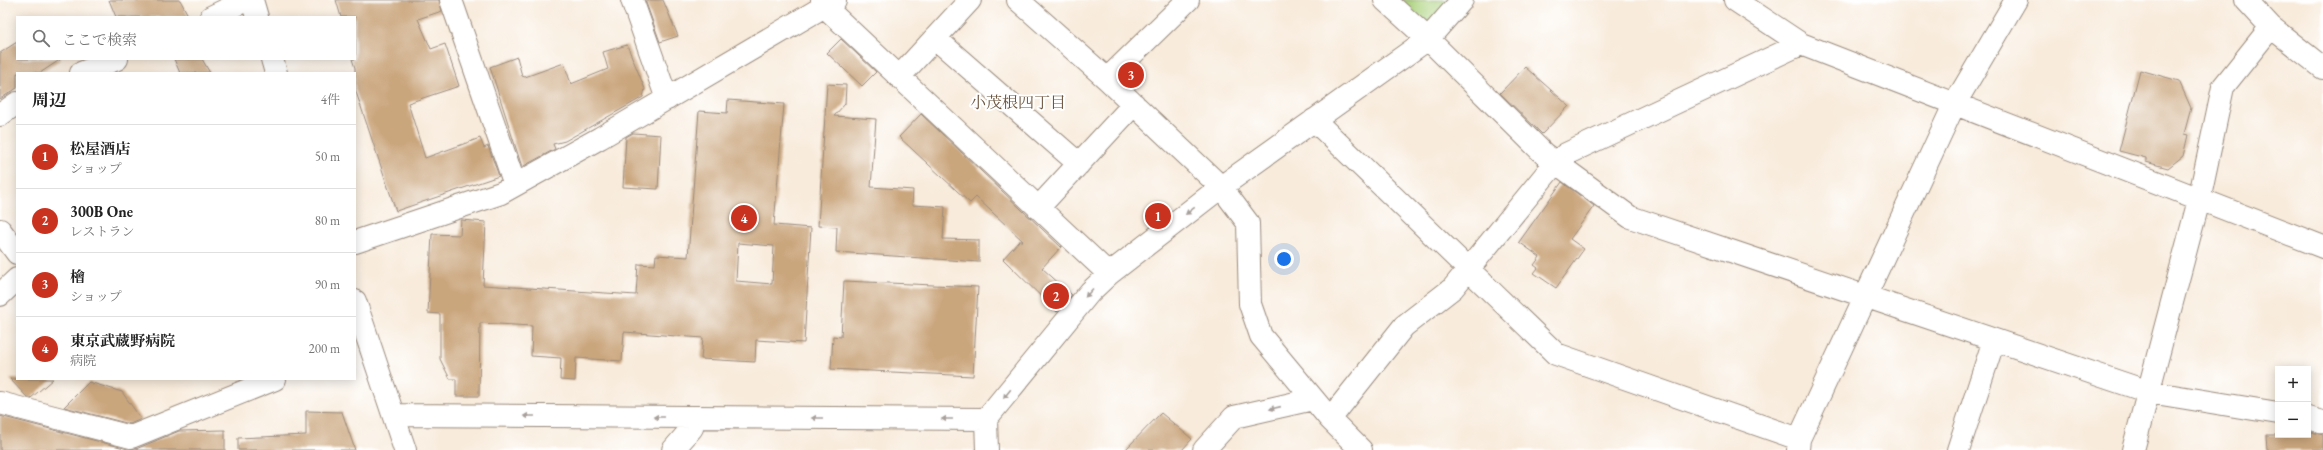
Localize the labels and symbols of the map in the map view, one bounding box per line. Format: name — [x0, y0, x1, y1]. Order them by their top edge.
pin: 3 — [1118, 60, 1144, 90]
district label: 小茂根四丁目 — [970, 92, 1066, 113]
pin: 1 — [1145, 201, 1171, 231]
pin: 4 — [731, 203, 757, 233]
one-way arrow — [1184, 206, 1195, 215]
your location — [1274, 249, 1294, 269]
pin: 2 — [1043, 281, 1069, 311]
one-way arrow — [1085, 288, 1094, 298]
one-way arrow — [1003, 388, 1011, 399]
one-way arrow — [1269, 405, 1281, 411]
one-way arrow — [522, 413, 535, 419]
one-way arrow — [652, 414, 665, 420]
one-way arrow — [810, 415, 823, 421]
one-way arrow — [940, 416, 953, 422]

